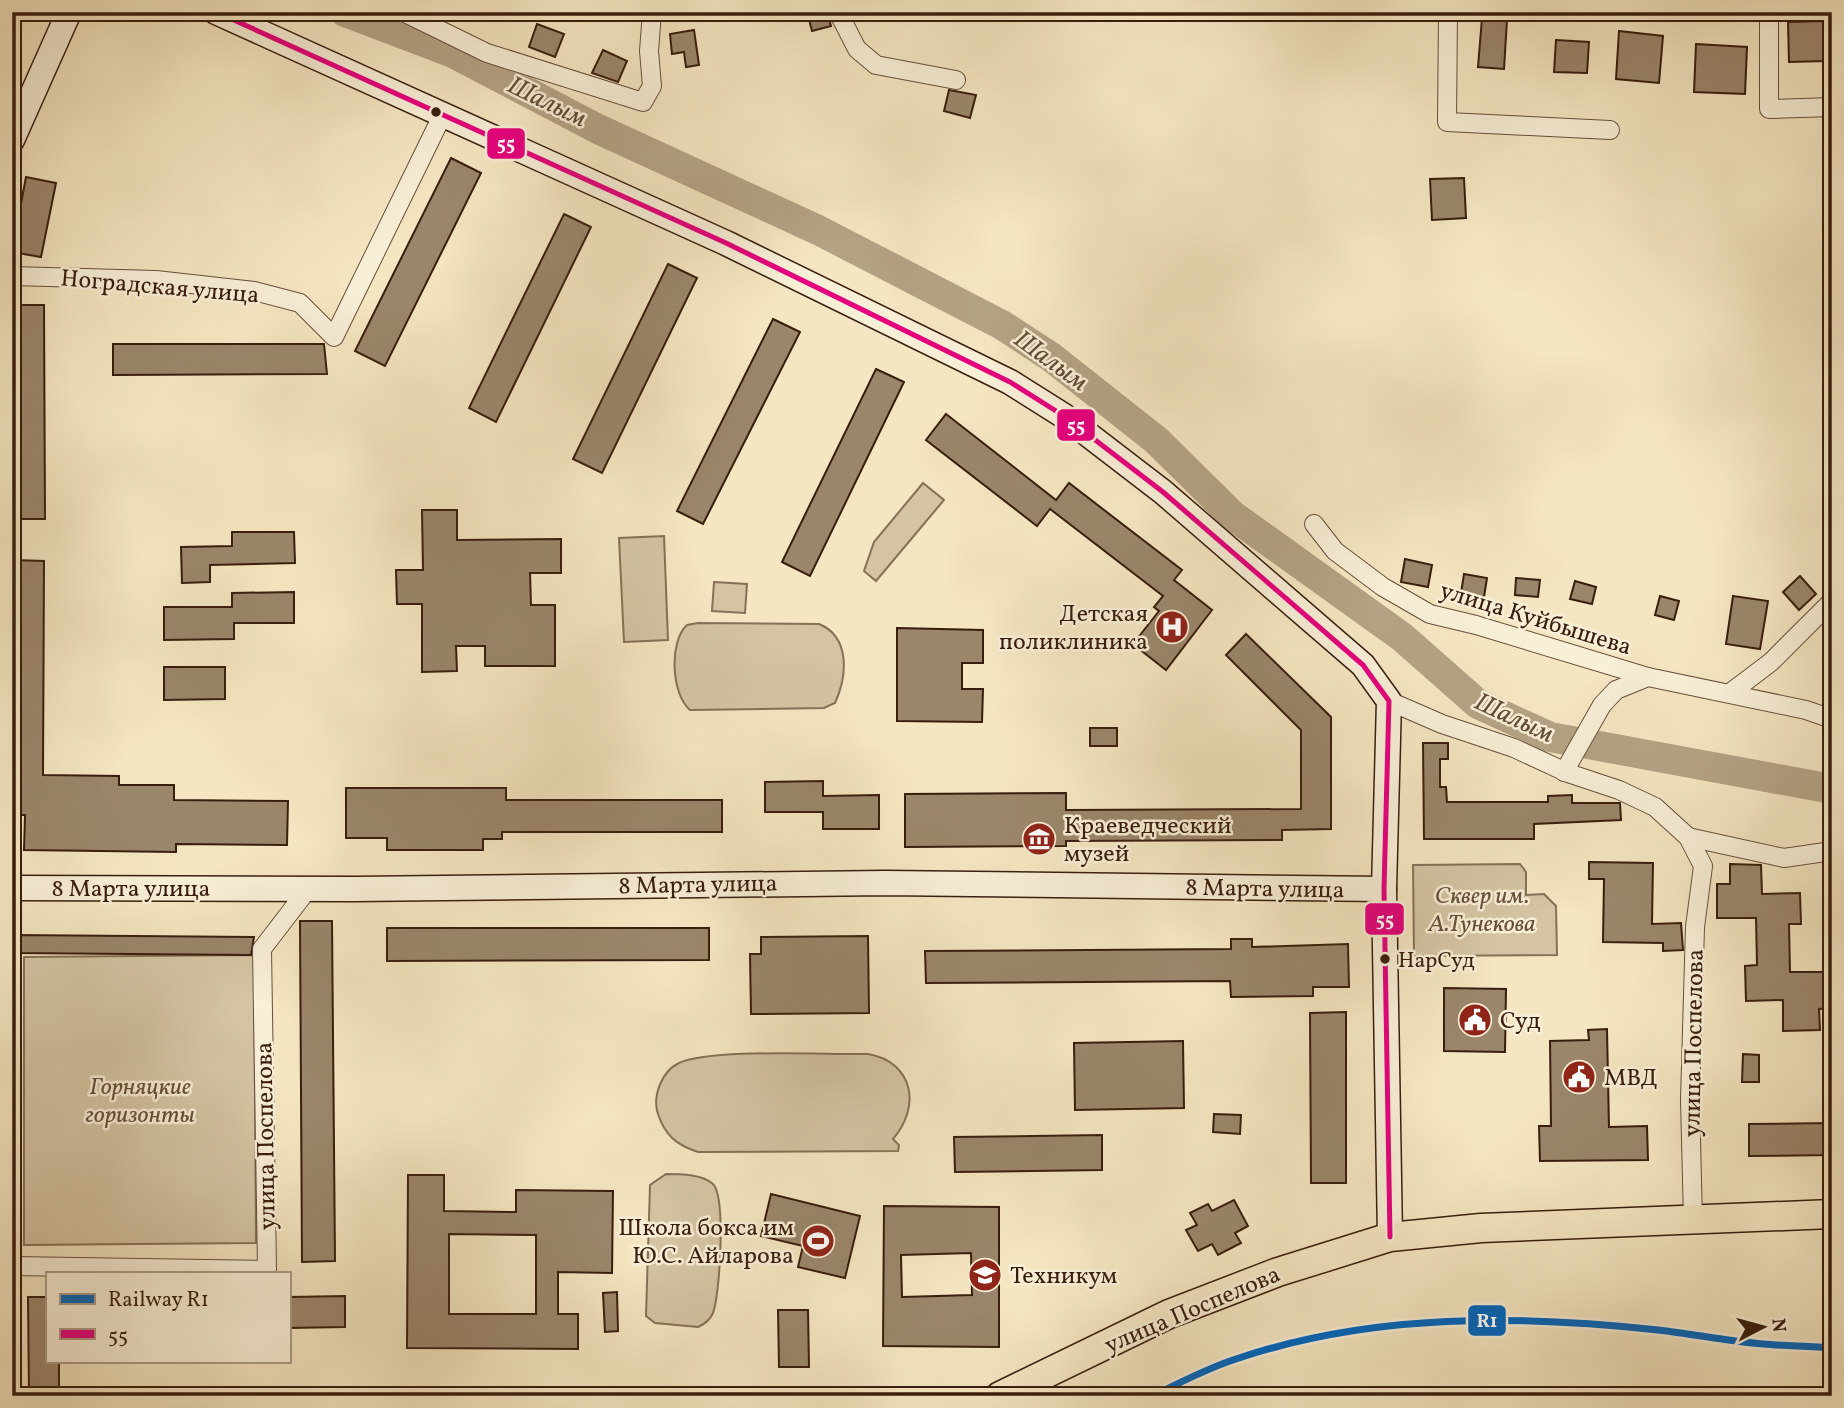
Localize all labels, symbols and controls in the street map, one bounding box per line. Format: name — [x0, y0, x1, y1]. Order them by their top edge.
water label: Шалым — [501, 68, 593, 137]
unlabelled marker — [429, 105, 443, 119]
line badge: 55 — [486, 127, 526, 160]
text: 55 — [497, 132, 515, 158]
street label: Ноградская улица — [59, 262, 261, 314]
water label: Шалым — [1006, 322, 1096, 401]
line badge: 55 — [1056, 408, 1096, 442]
text: 55 — [1067, 414, 1085, 440]
street label: улица Куйбышева — [1435, 575, 1635, 665]
place label: Детская поликлиника — [999, 598, 1148, 660]
hospital icon: Детская поликлиника — [1153, 608, 1191, 646]
water label: Шалым — [1468, 685, 1560, 753]
place label: Краеведческий музей — [1064, 810, 1232, 872]
museum icon: Краеведческий музей — [1020, 820, 1058, 858]
street label: 8 Марта улица — [618, 868, 778, 904]
street label: 8 Марта улица — [1185, 872, 1345, 908]
street label: 8 Марта улица — [51, 873, 211, 907]
park label: Сквер им. А.Тунекова — [1427, 880, 1536, 942]
line badge: 55 — [1364, 902, 1405, 936]
text: 55 — [1376, 908, 1394, 934]
place label: НарСуд — [1398, 946, 1475, 977]
street label: улица Поспелова — [1676, 949, 1714, 1137]
marker: НарСуд — [1378, 952, 1392, 966]
public building icon: Суд — [1456, 1001, 1494, 1039]
place label: Суд — [1500, 1005, 1541, 1039]
street label: улица Поспелова — [248, 1042, 286, 1230]
public building icon: МВД — [1560, 1058, 1598, 1096]
place label: МВД — [1604, 1062, 1658, 1096]
park label: Горняцкие горизонты — [85, 1071, 195, 1133]
place label: Школа бокса им Ю.С. Айларова — [618, 1212, 794, 1274]
sports icon: Школа бокса им Ю.С. Айларова — [799, 1222, 837, 1260]
school or university icon: Техникум — [966, 1256, 1004, 1294]
street label: улица Поспелова — [1099, 1258, 1286, 1363]
place label: Техникум — [1010, 1260, 1117, 1294]
legend — [46, 1272, 290, 1362]
text: Railway R1 — [108, 1286, 209, 1315]
north arrow — [1728, 1292, 1798, 1362]
line badge: R1 — [1467, 1304, 1507, 1337]
text: R1 — [1477, 1309, 1497, 1335]
text: N — [1764, 1317, 1792, 1334]
text: 55 — [108, 1322, 128, 1351]

